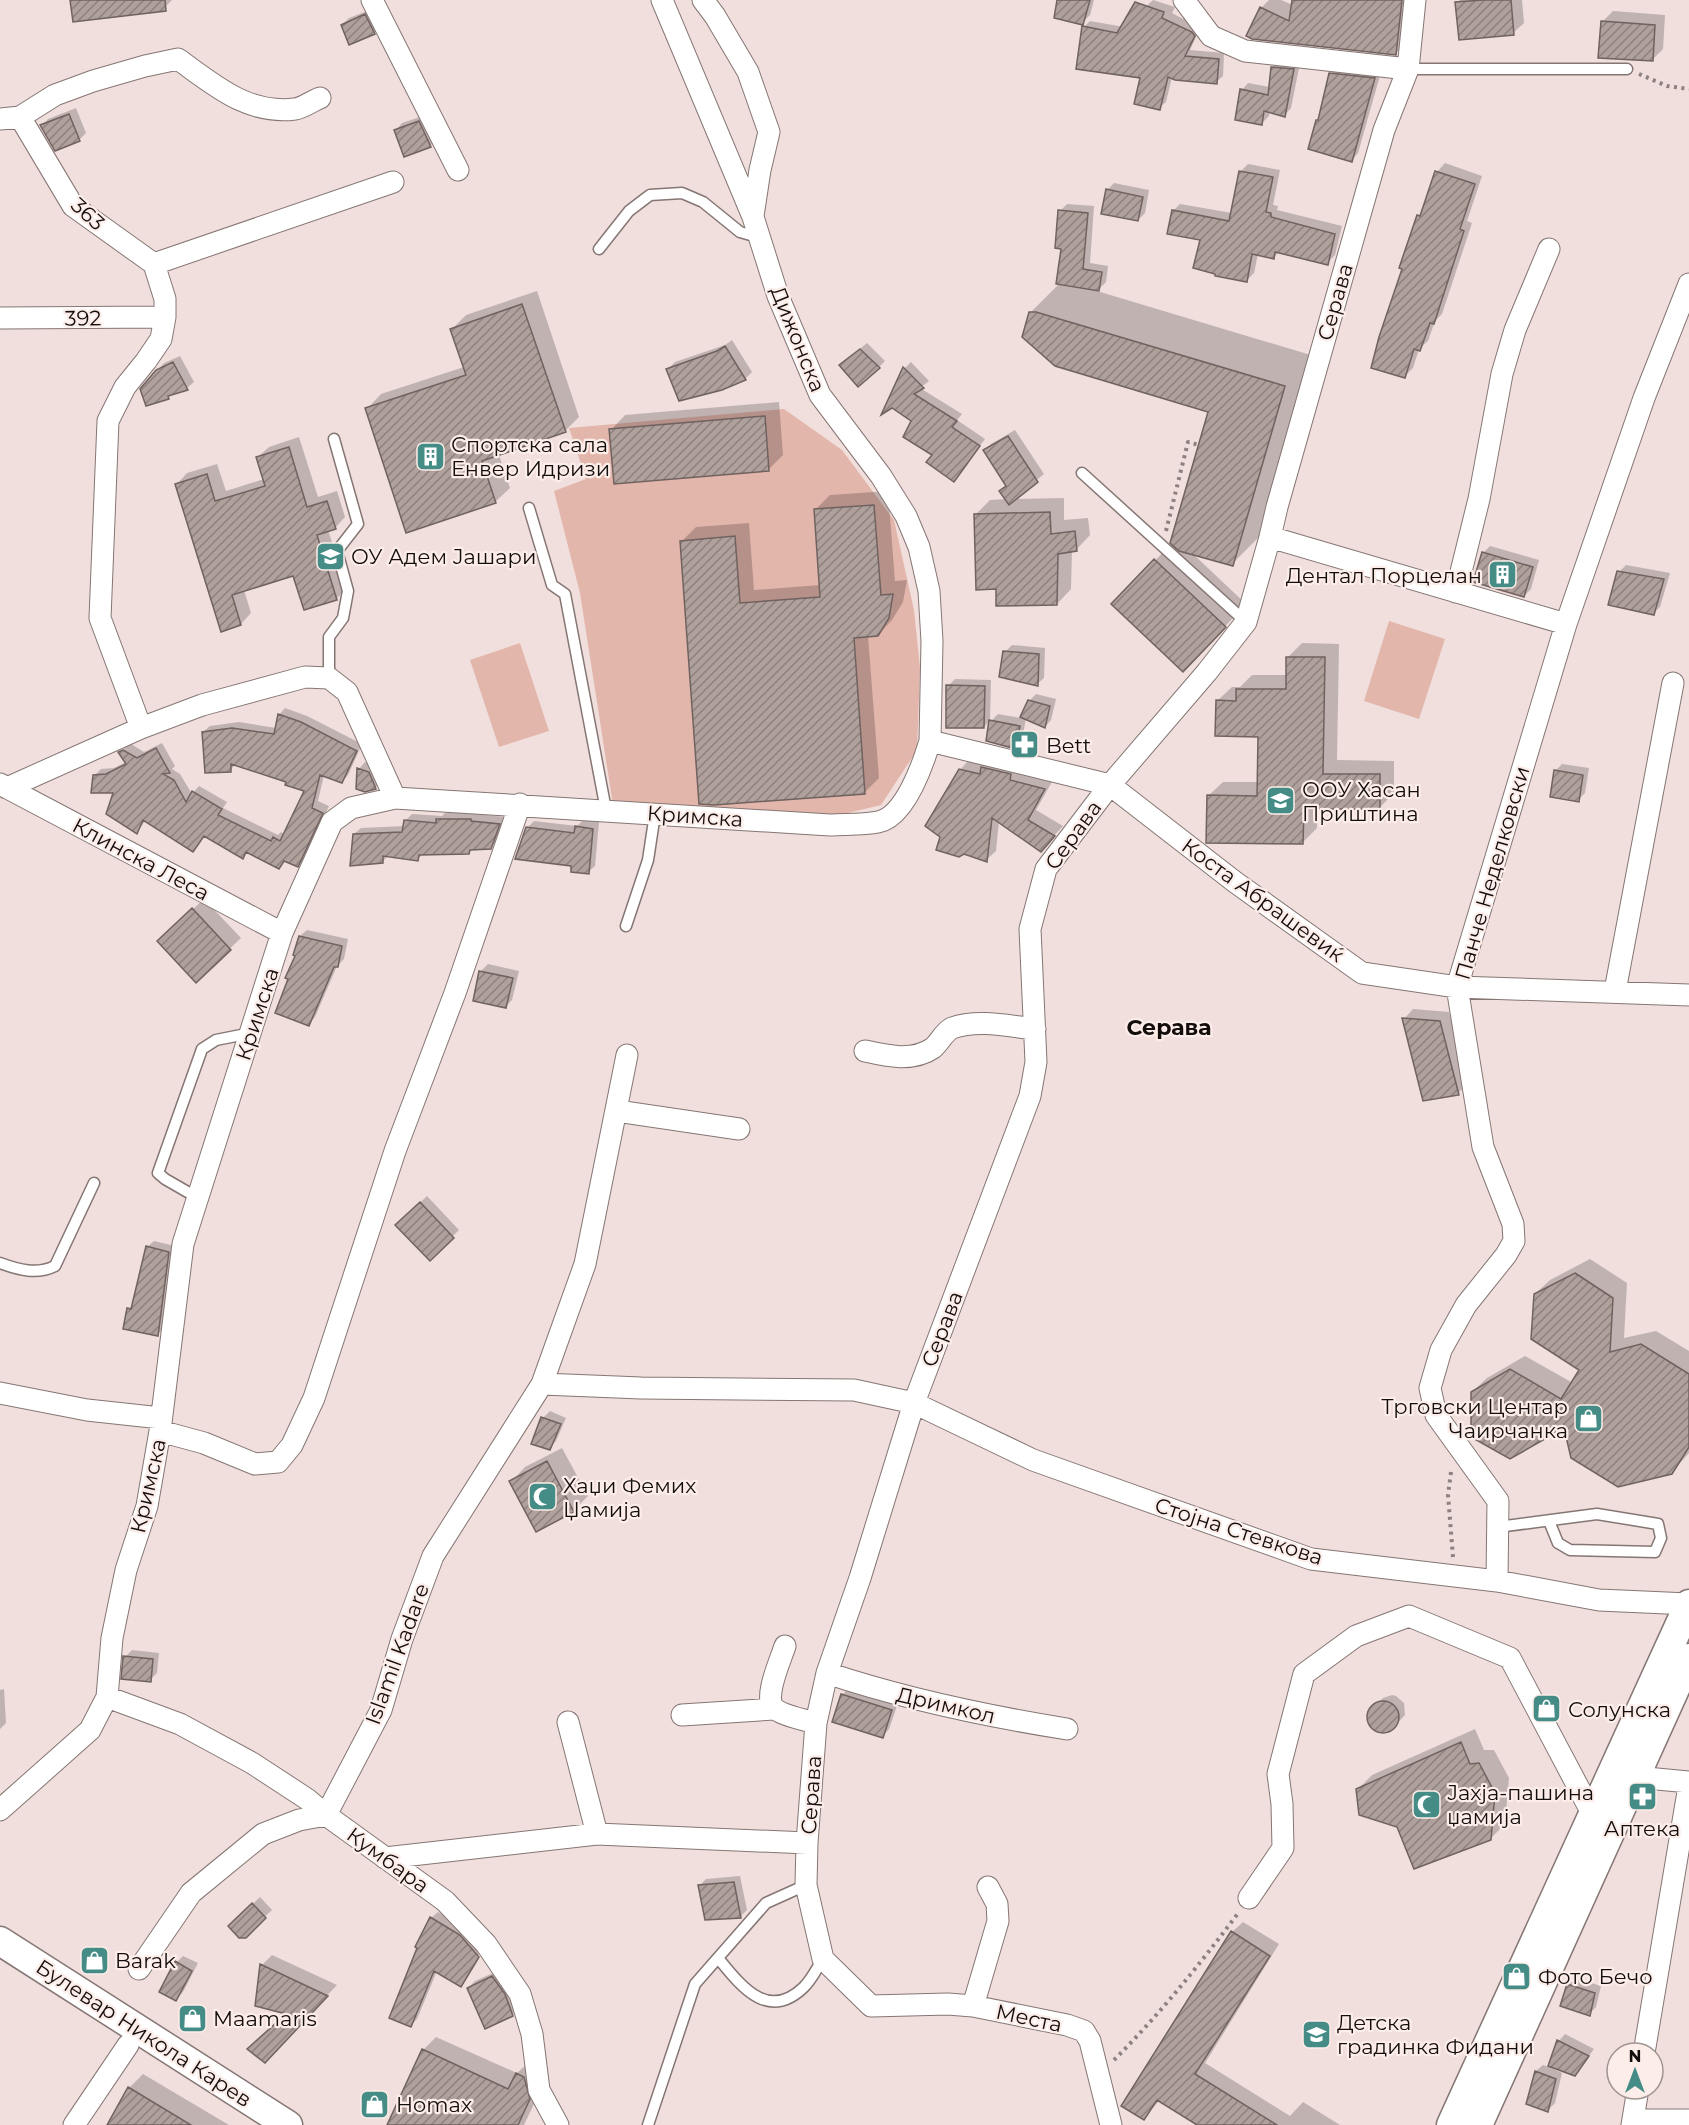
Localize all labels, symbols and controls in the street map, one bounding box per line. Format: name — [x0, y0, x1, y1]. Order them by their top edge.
street label: 363 — [66, 193, 110, 235]
street label: Серава — [1312, 261, 1358, 343]
street label: Дижонска — [765, 283, 831, 395]
street label: 392 — [65, 305, 102, 331]
place label: Спортска сала Енвер Идризи — [451, 432, 610, 481]
building icon: Спортска сала Енвер Идризи — [414, 440, 446, 472]
school or university icon: ОУ Адем Јашари — [314, 540, 346, 572]
place label: ОУ Адем Јашари — [351, 544, 536, 569]
building icon: Дентал Порцелан — [1487, 559, 1519, 591]
place label: Дентал Порцелан — [1286, 563, 1482, 588]
pharmacy icon: Bett — [1009, 729, 1041, 761]
place label: Bett — [1046, 733, 1091, 758]
street label: Панче Неделковски — [1450, 763, 1534, 983]
place label: ООУ Хасан Приштина — [1302, 777, 1421, 826]
school or university icon: ООУ Хасан Приштина — [1265, 785, 1297, 817]
street label: Серава — [1040, 796, 1106, 874]
street label: Кримска — [646, 800, 744, 832]
street label: Клинска Леса — [68, 812, 214, 906]
street label: Коста Абрашевиќ — [1177, 833, 1349, 967]
street label: Кримска — [230, 964, 284, 1064]
district label: Серава — [1126, 1014, 1212, 1041]
street label: Серава — [916, 1288, 968, 1370]
place label: Трговски Центар Чаирчанка — [1381, 1394, 1568, 1443]
shop icon: Трговски Центар Чаирчанка — [1573, 1402, 1605, 1434]
street label: Кримска — [125, 1436, 171, 1536]
place label: Хаџи Фемих Џамија — [563, 1473, 696, 1522]
mosque icon: Хаџи Фемих Џамија — [526, 1481, 558, 1513]
street label: Стојна Стевкова — [1152, 1492, 1326, 1570]
street label: Islamil Kadare — [360, 1580, 434, 1728]
street label: Дримкол — [894, 1682, 998, 1728]
shop icon: Солунска — [1531, 1693, 1563, 1725]
place label: Солунска — [1568, 1697, 1671, 1722]
street label: Серава — [796, 1755, 826, 1835]
place label: Јахја-пашина џамија — [1447, 1780, 1594, 1829]
pharmacy icon: Аптека — [1626, 1781, 1658, 1813]
mosque icon: Јахја-пашина џамија — [1410, 1788, 1442, 1820]
place label: Аптека — [1604, 1816, 1680, 1841]
street label: Кумбара — [342, 1822, 434, 1898]
shop icon: Barak — [78, 1944, 110, 1976]
place label: Barak — [115, 1948, 176, 1973]
street label: Булевар Никола Карев — [32, 1954, 256, 2112]
shop icon: Фото Бечо — [1501, 1960, 1533, 1992]
place label: Фото Бечо — [1538, 1964, 1653, 1989]
street label: Места — [994, 1999, 1064, 2037]
shop icon: Maamaris — [176, 2002, 208, 2034]
place label: Maamaris — [213, 2006, 317, 2031]
place label: Детска градинка Фидани — [1337, 2010, 1534, 2059]
school or university icon: Детска градинка Фидани — [1300, 2018, 1332, 2050]
north arrow — [1605, 2041, 1665, 2101]
text: N — [1629, 2047, 1641, 2066]
shop icon: Homax — [359, 2088, 391, 2120]
place label: Homax — [396, 2092, 472, 2117]

